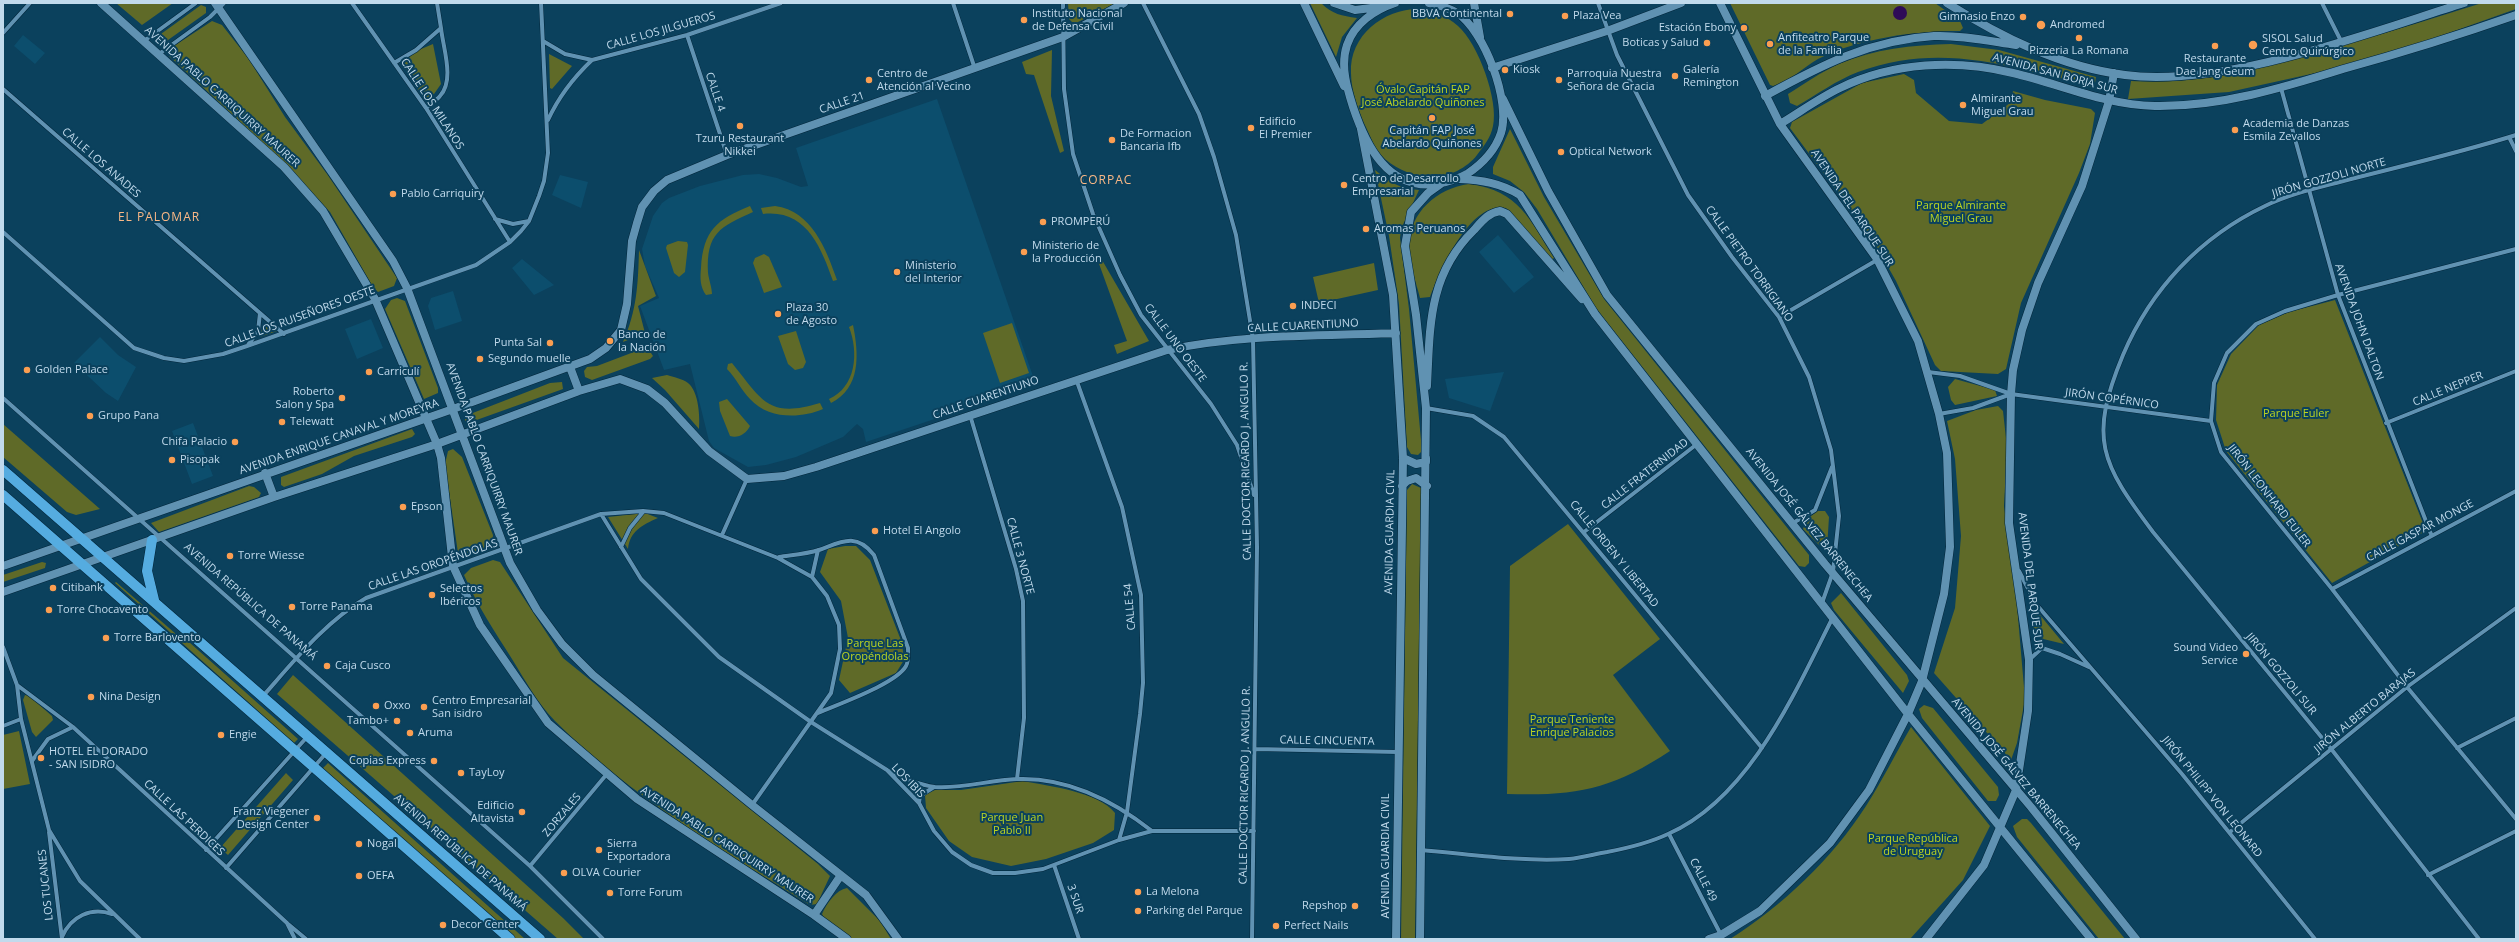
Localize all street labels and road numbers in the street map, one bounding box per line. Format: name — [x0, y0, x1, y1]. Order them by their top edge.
street label: CALLE LOS JILGUEROS — [605, 9, 717, 53]
street label: AVENIDA PABLO CARRIQUIRRY MAURER — [142, 24, 302, 170]
street label: AVENIDA SAN BORJA SUR — [1991, 51, 2119, 97]
street label: CALLE LOS MILANOS — [398, 56, 466, 152]
street label: CALLE 4 — [702, 71, 728, 113]
street label: CALLE 21 — [818, 89, 866, 117]
street label: CALLE LOS ANADES — [59, 125, 143, 201]
street label: AVENIDA DEL PARQUE SUR — [1808, 147, 1896, 269]
street label: JIRÓN GOZZOLI NORTE — [2271, 155, 2387, 201]
street label: CALLE PIETRO TORRIGIANO — [1702, 203, 1796, 325]
street label: AVENIDA JOHN DALTON — [2332, 262, 2386, 382]
street label: CALLE LOS RUISEÑORES OESTE — [223, 284, 377, 350]
street label: CALLE UNO OESTE — [1141, 301, 1209, 385]
street label: CALLE CUARENTIUNO — [1247, 316, 1359, 336]
street label: AVENIDA PABLO CARRIQUIRRY MAURER — [443, 361, 525, 557]
street label: CALLE DOCTOR RICARDO J. ANGULO R. — [1238, 362, 1254, 560]
street label: CALLE NEPPER — [2411, 369, 2485, 409]
street label: CALLE CUARENTIUNO — [931, 374, 1041, 422]
street label: JIRÓN COPÉRNICO — [2064, 386, 2160, 412]
street label: AVENIDA ENRIQUE CANAVAL Y MOREYRA — [238, 397, 440, 477]
street label: CALLE FRATERNIDAD — [1599, 436, 1691, 512]
street label: JIRÓN LEONHARD EULER — [2225, 442, 2313, 550]
street label: AVENIDA JOSÉ GÁLVEZ BARRENECHEA — [1743, 445, 1875, 605]
street label: AVENIDA GUARDIA CIVIL — [1382, 470, 1398, 594]
street label: CALLE GASPAR MONGE — [2364, 497, 2476, 565]
street label: CALLE ORDEN Y LIBERTAD — [1567, 498, 1661, 610]
street label: AVENIDA DEL PARQUE SUR — [2015, 512, 2045, 650]
street label: CALLE 3 NORTE — [1003, 516, 1037, 596]
street label: CALLE LAS OROPÉNDOLAS — [367, 537, 499, 593]
street label: AVENIDA REPÚBLICA DE PANAMÁ — [181, 541, 319, 663]
street label: CALLE 54 — [1121, 583, 1139, 631]
street label: JIRÓN GOZZOLI SUR — [2243, 630, 2319, 718]
street label: JIRÓN ALBERTO BARAJAS — [2312, 666, 2418, 756]
street label: CALLE DOCTOR RICARDO J. ANGULO R. — [1237, 686, 1253, 884]
street label: AVENIDA JOSÉ GÁLVEZ BARRENECHEA — [1949, 695, 2083, 853]
street label: CALLE CINCUENTA — [1279, 734, 1375, 748]
street label: JIRÓN PHILIPP VON LEONARD — [2159, 734, 2265, 860]
street label: LOS IBIS — [889, 761, 927, 801]
street label: CALLE LAS PERDICES — [141, 777, 227, 859]
street label: AVENIDA PABLO CARRIQUIRRY MAURER — [638, 784, 816, 906]
street label: ZORZALES — [540, 791, 584, 839]
street label: AVENIDA REPÚBLICA DE PANAMÁ — [391, 792, 529, 914]
street label: AVENIDA GUARDIA CIVIL — [1379, 794, 1393, 918]
street label: LOS TUCANES — [36, 849, 56, 921]
street label: CALLE 49 — [1686, 856, 1720, 904]
street label: 3 SUR — [1064, 883, 1086, 915]

